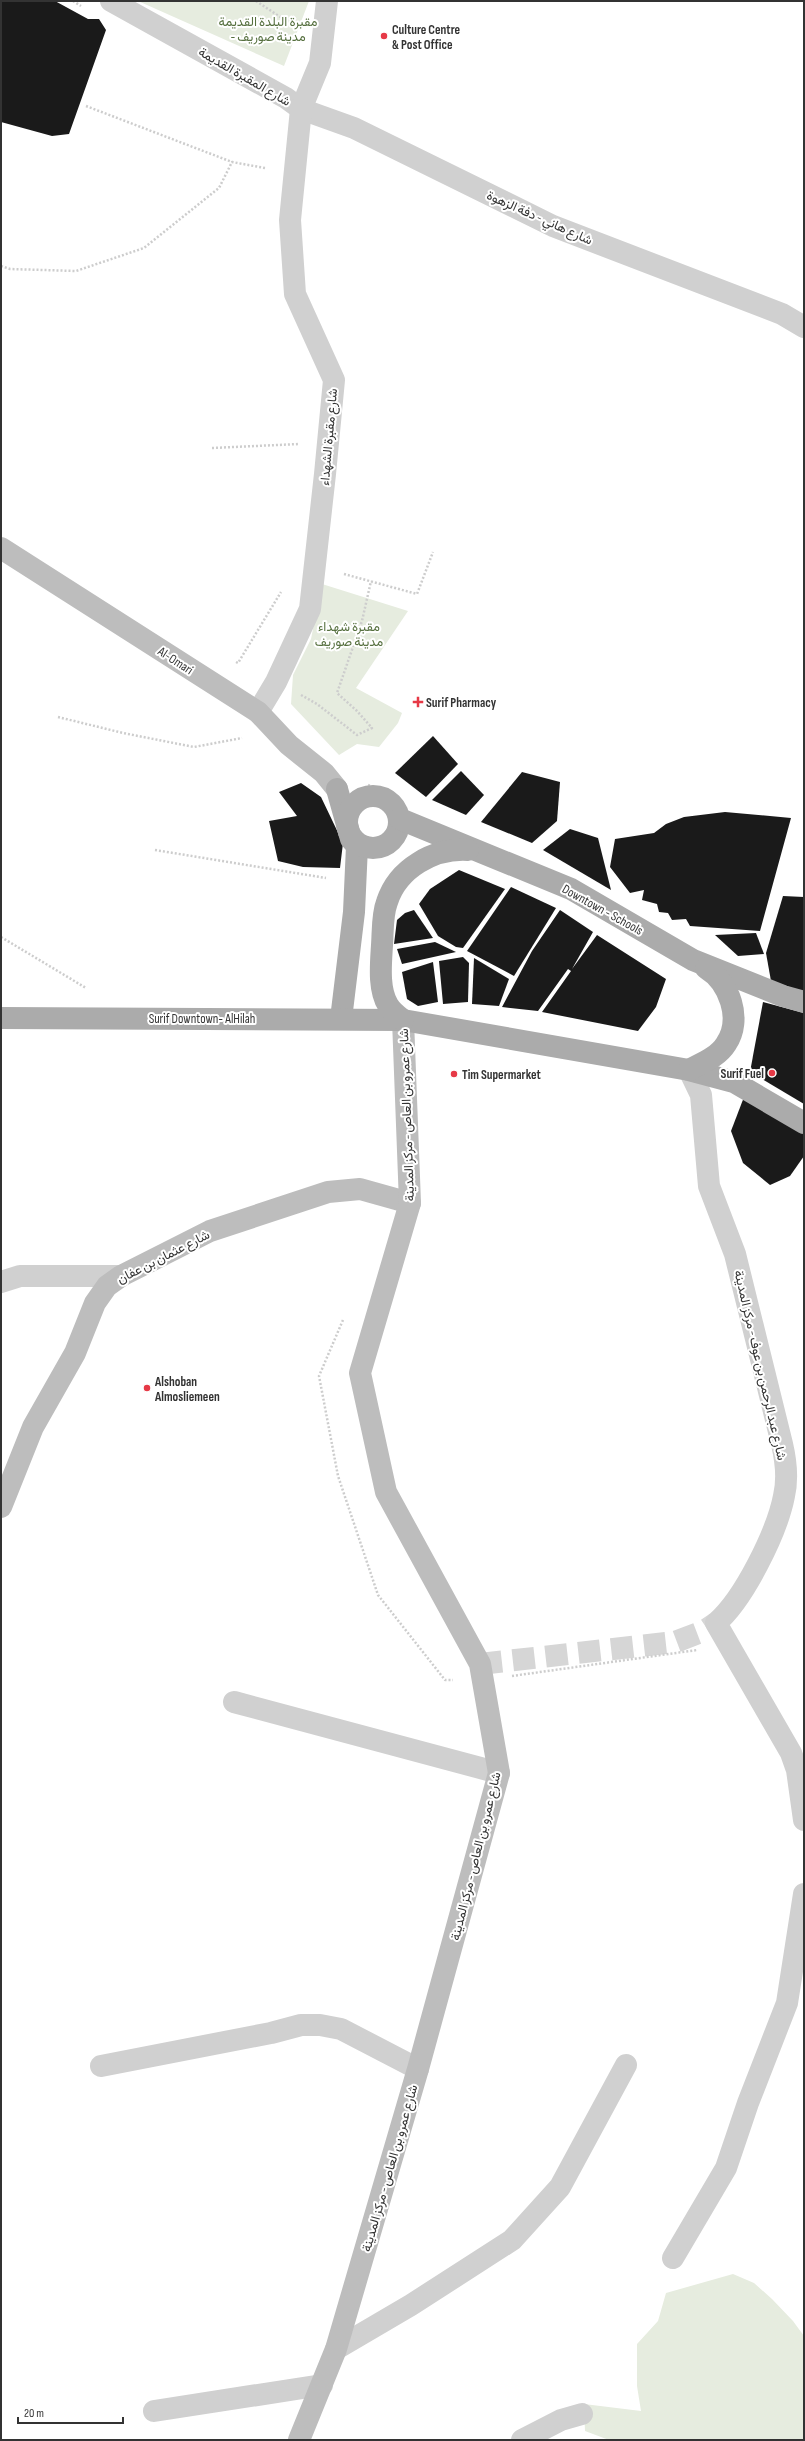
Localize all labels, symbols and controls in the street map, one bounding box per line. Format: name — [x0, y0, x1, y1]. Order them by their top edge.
park label: مقبرة البلدة القديمة - مدينة صوريف — [219, 14, 317, 45]
place label: Culture Centre & Post Office — [392, 22, 461, 53]
marker: Culture Centre & Post Office — [379, 31, 389, 41]
street label: شارع المقبرة القديمة — [195, 44, 293, 111]
street label: شارع هاني - دفة الزهوة — [483, 187, 595, 250]
street label: شارع مقبرة الشهداء — [317, 388, 342, 487]
park label: مقبرة شهداء مدينة صوريف — [315, 619, 383, 650]
street label: Al-Omari — [154, 643, 196, 678]
place label: Surif Pharmacy — [426, 695, 497, 711]
marker: Surif Pharmacy — [413, 697, 423, 707]
street label: Downtown - Schools — [559, 881, 646, 939]
street label: Surif Downtown- AlHilah — [149, 1011, 255, 1027]
street label: شارع عمرو بن العاص - مركز المدينة — [396, 1028, 419, 1202]
place label: Surif Fuel — [721, 1066, 764, 1082]
place label: Tim Supermarket — [462, 1067, 541, 1083]
marker: Surif Fuel — [767, 1068, 777, 1078]
marker: Tim Supermarket — [449, 1069, 459, 1079]
street label: شارع عثمان بن عفان — [114, 1227, 213, 1288]
street label: شارع عبد الرحمن بن عوف - مركز المدينة — [729, 1269, 790, 1462]
place label: Alshoban Almosliemeen — [154, 1374, 220, 1405]
marker: Alshoban Almosliemeen — [142, 1383, 152, 1393]
street label: شارع عمرو بن العاص - مركز المدينة — [447, 1770, 506, 1942]
street label: شارع عمرو بن العاص - مركز المدينة — [358, 2083, 422, 2254]
scale bar — [18, 2399, 123, 2425]
text: 20 m — [24, 2406, 44, 2421]

